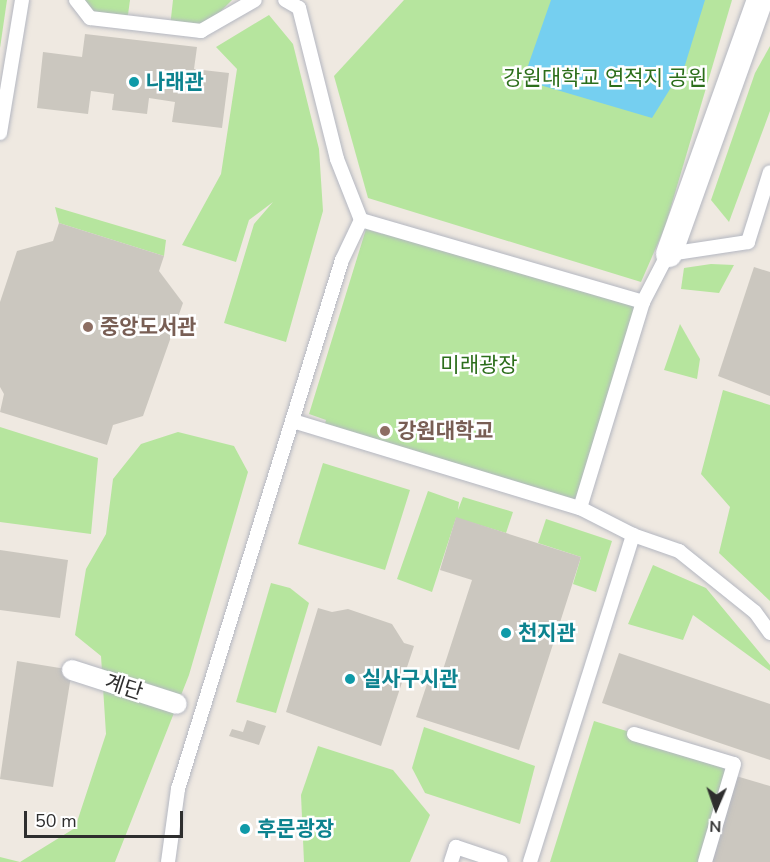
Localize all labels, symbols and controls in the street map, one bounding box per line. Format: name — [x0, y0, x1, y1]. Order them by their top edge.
park label: 강원대학교 연적지 공원 — [503, 65, 707, 91]
place label: 나래관 — [146, 69, 204, 95]
marker: 나래관 — [127, 75, 141, 89]
place label: 중앙도서관 — [100, 314, 197, 340]
marker: 중앙도서관 — [81, 320, 95, 334]
park label: 미래광장 — [440, 352, 518, 378]
place label: 강원대학교 — [397, 418, 494, 444]
marker: 강원대학교 — [378, 424, 392, 438]
place label: 천지관 — [518, 620, 576, 646]
marker: 천지관 — [499, 626, 513, 640]
place label: 실사구시관 — [362, 666, 459, 692]
street label: 계단 — [102, 669, 146, 705]
marker: 실사구시관 — [343, 672, 357, 686]
north arrow — [686, 778, 746, 838]
scale bar — [27, 799, 186, 837]
text: 50 m — [35, 809, 77, 833]
text: N — [709, 815, 722, 837]
place label: 후문광장 — [257, 816, 334, 842]
marker: 후문광장 — [238, 822, 252, 836]

